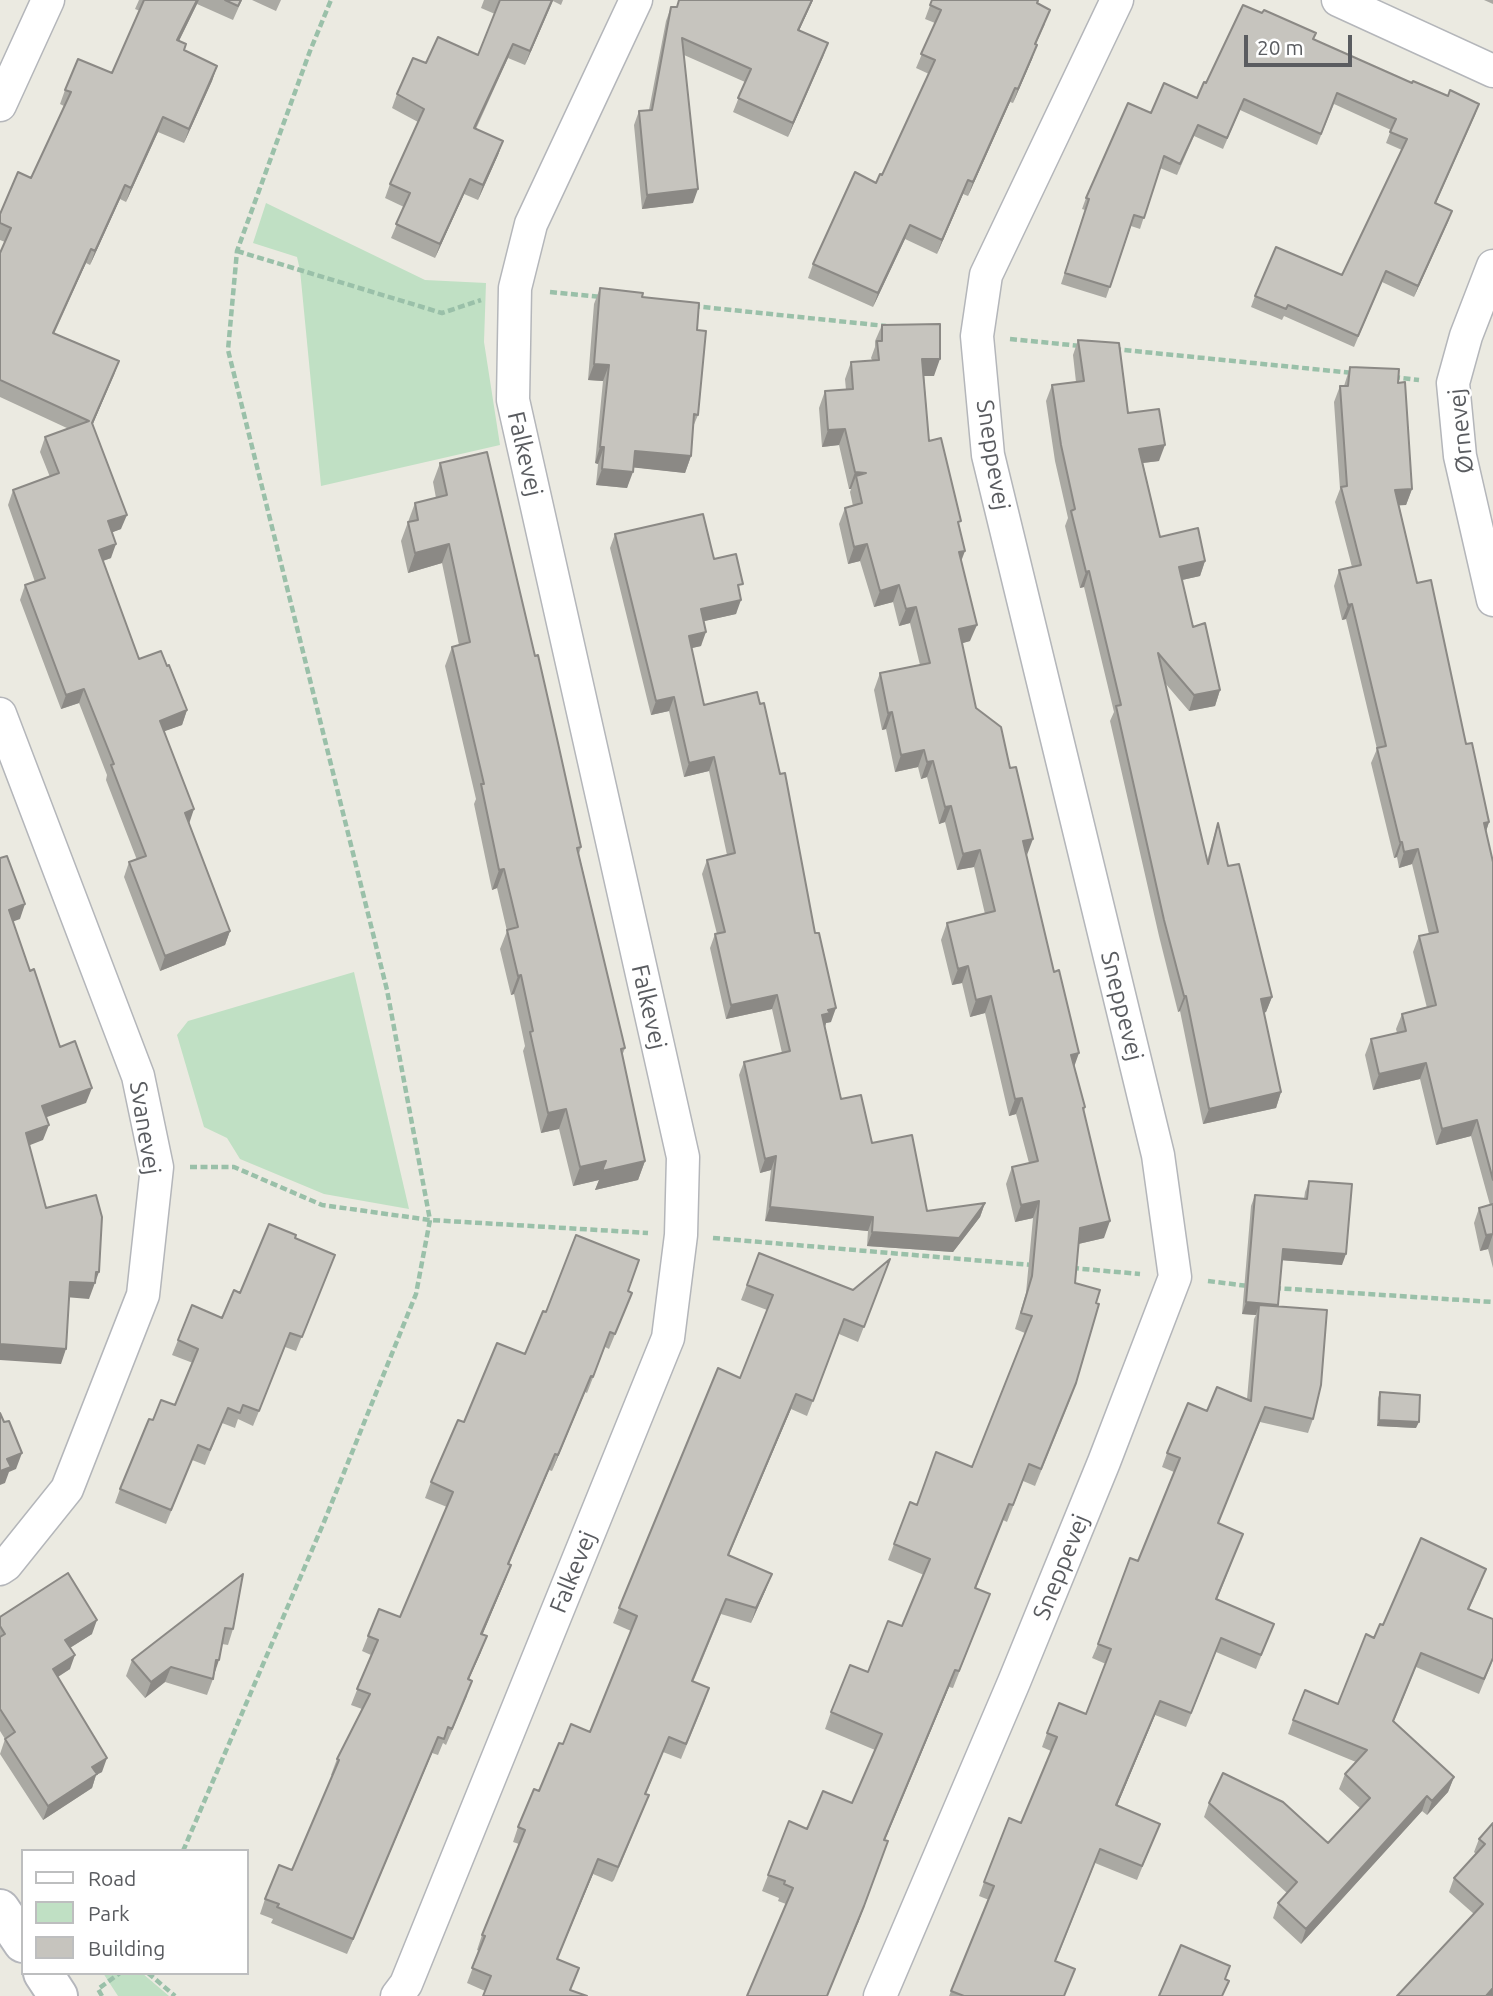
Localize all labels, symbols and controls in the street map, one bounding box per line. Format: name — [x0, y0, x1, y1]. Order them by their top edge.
scale bar — [1248, 21, 1356, 65]
text: 20 m — [1257, 35, 1304, 59]
street label: Ørnevej — [1442, 387, 1480, 475]
street label: Sneppevej — [970, 398, 1016, 512]
street label: Falkevej — [501, 409, 549, 499]
street label: Sneppevej — [1095, 948, 1149, 1064]
street label: Falkevej — [625, 962, 673, 1052]
street label: Svanevej — [123, 1079, 167, 1177]
street label: Sneppevej — [1027, 1510, 1095, 1624]
street label: Falkevej — [544, 1527, 602, 1617]
legend — [21, 1849, 248, 1975]
text: Road — [88, 1866, 136, 1890]
text: Park — [88, 1901, 130, 1925]
text: Building — [88, 1936, 165, 1960]

